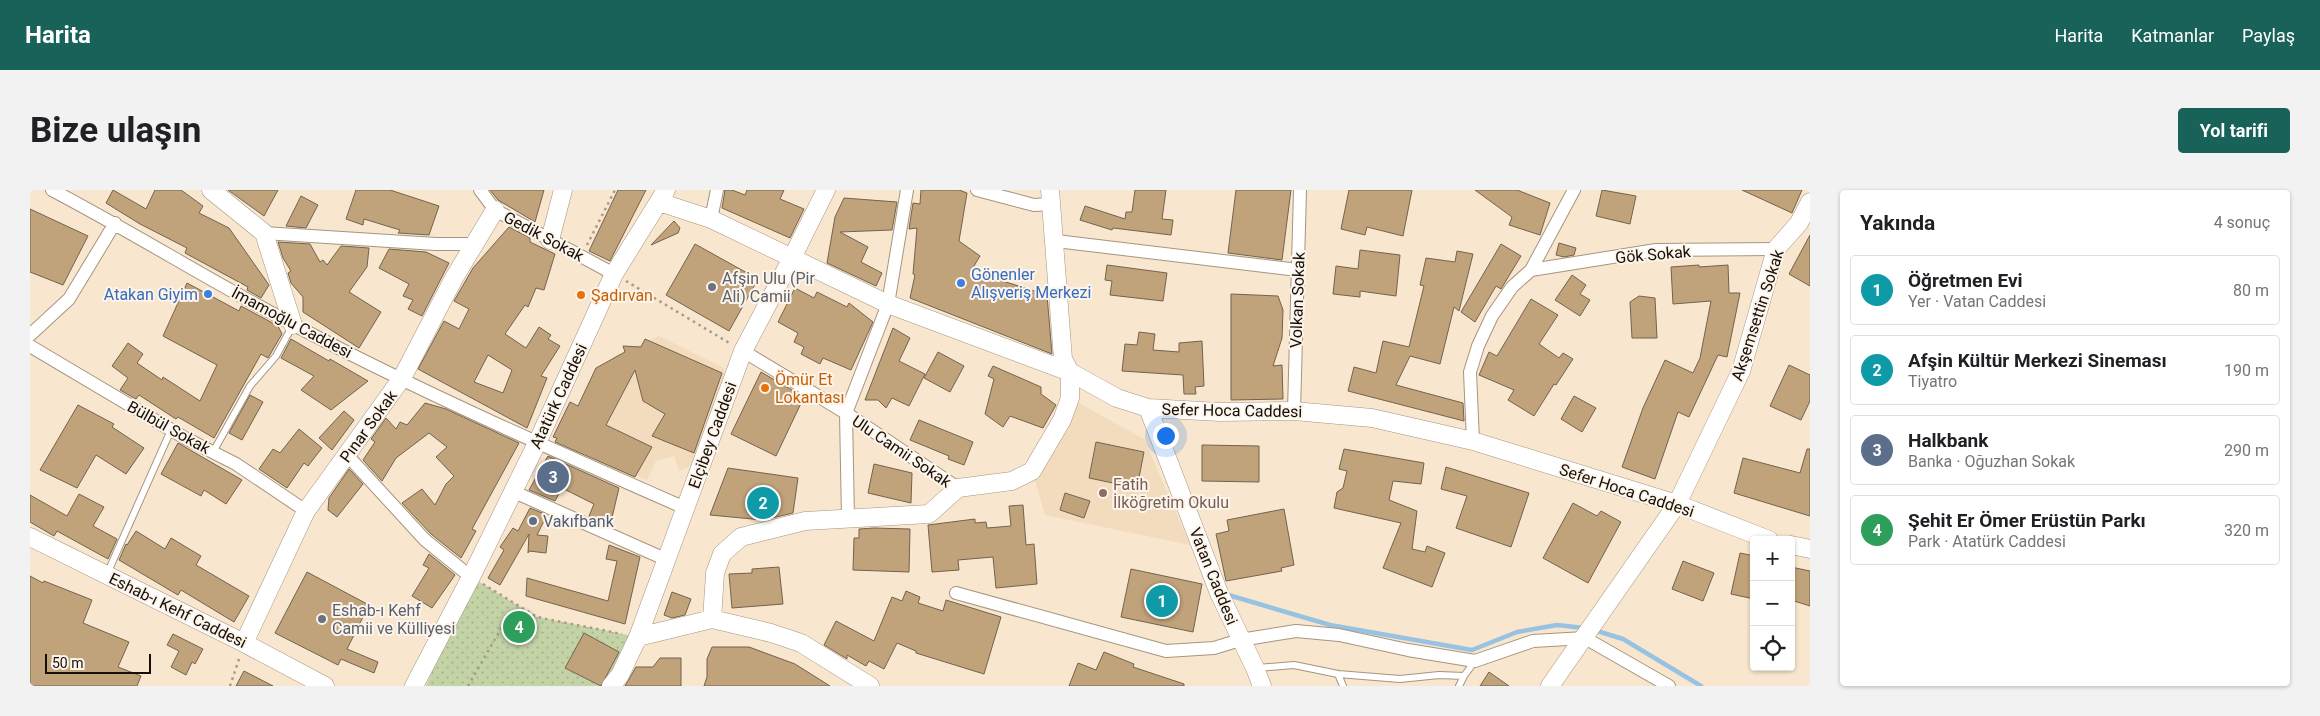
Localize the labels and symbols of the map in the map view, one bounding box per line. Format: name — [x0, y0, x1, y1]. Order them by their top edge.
street label: Gedik Sokak — [500, 207, 588, 266]
street label: Gök Sokak — [1615, 242, 1692, 267]
street label: Akşemsettin Sokak — [1727, 246, 1788, 383]
street label: Volkan Sokak — [1286, 251, 1309, 348]
place label: Gönenler Alışveriş Merkezi — [971, 265, 1091, 302]
place label: Afşin Ulu (Pir Ali) Camii — [722, 269, 815, 306]
marker: Gönenler Alışveriş Merkezi — [955, 277, 967, 289]
marker: Afşin Ulu (Pir Ali) Camii — [706, 281, 718, 293]
street label: İmamoğlu Caddesi — [228, 283, 355, 362]
place label: Atakan Giyim — [104, 285, 198, 304]
place label: Şadırvan — [591, 286, 653, 305]
marker: Atakan Giyim — [202, 288, 214, 300]
marker: Şadırvan — [575, 289, 587, 301]
street label: Atatürk Caddesi — [526, 341, 591, 452]
place label: Ömür Et Lokantası — [775, 370, 845, 407]
street label: Elçibey Caddesi — [684, 379, 741, 491]
marker: Ömür Et Lokantası — [759, 382, 771, 394]
street label: Pınar Sokak — [336, 386, 401, 466]
street label: Bülbül Sokak — [124, 397, 214, 458]
street label: Sefer Hoca Caddesi — [1162, 400, 1302, 421]
street label: Ulu Camii Sokak — [849, 411, 956, 492]
your location — [1153, 423, 1179, 449]
pin: 3 — [537, 458, 569, 496]
street label: Sefer Hoca Caddesi — [1557, 460, 1697, 521]
place label: Fatih İlköğretim Okulu — [1113, 475, 1229, 512]
pin: 2 — [747, 484, 779, 522]
marker: Fatih İlköğretim Okulu — [1097, 487, 1109, 499]
place label: Vakıfbank — [543, 512, 615, 531]
marker: Vakıfbank — [527, 515, 539, 527]
street label: Vatan Caddesi — [1185, 525, 1242, 628]
street label: Eshab-ı Kehf Caddesi — [106, 569, 250, 652]
pin: 1 — [1146, 582, 1178, 620]
place label: Eshab-ı Kehf Camii ve Külliyesi — [332, 601, 455, 638]
pin: 4 — [503, 608, 535, 646]
marker: Eshab-ı Kehf Camii ve Külliyesi — [316, 613, 328, 625]
scale bar — [45, 651, 151, 674]

